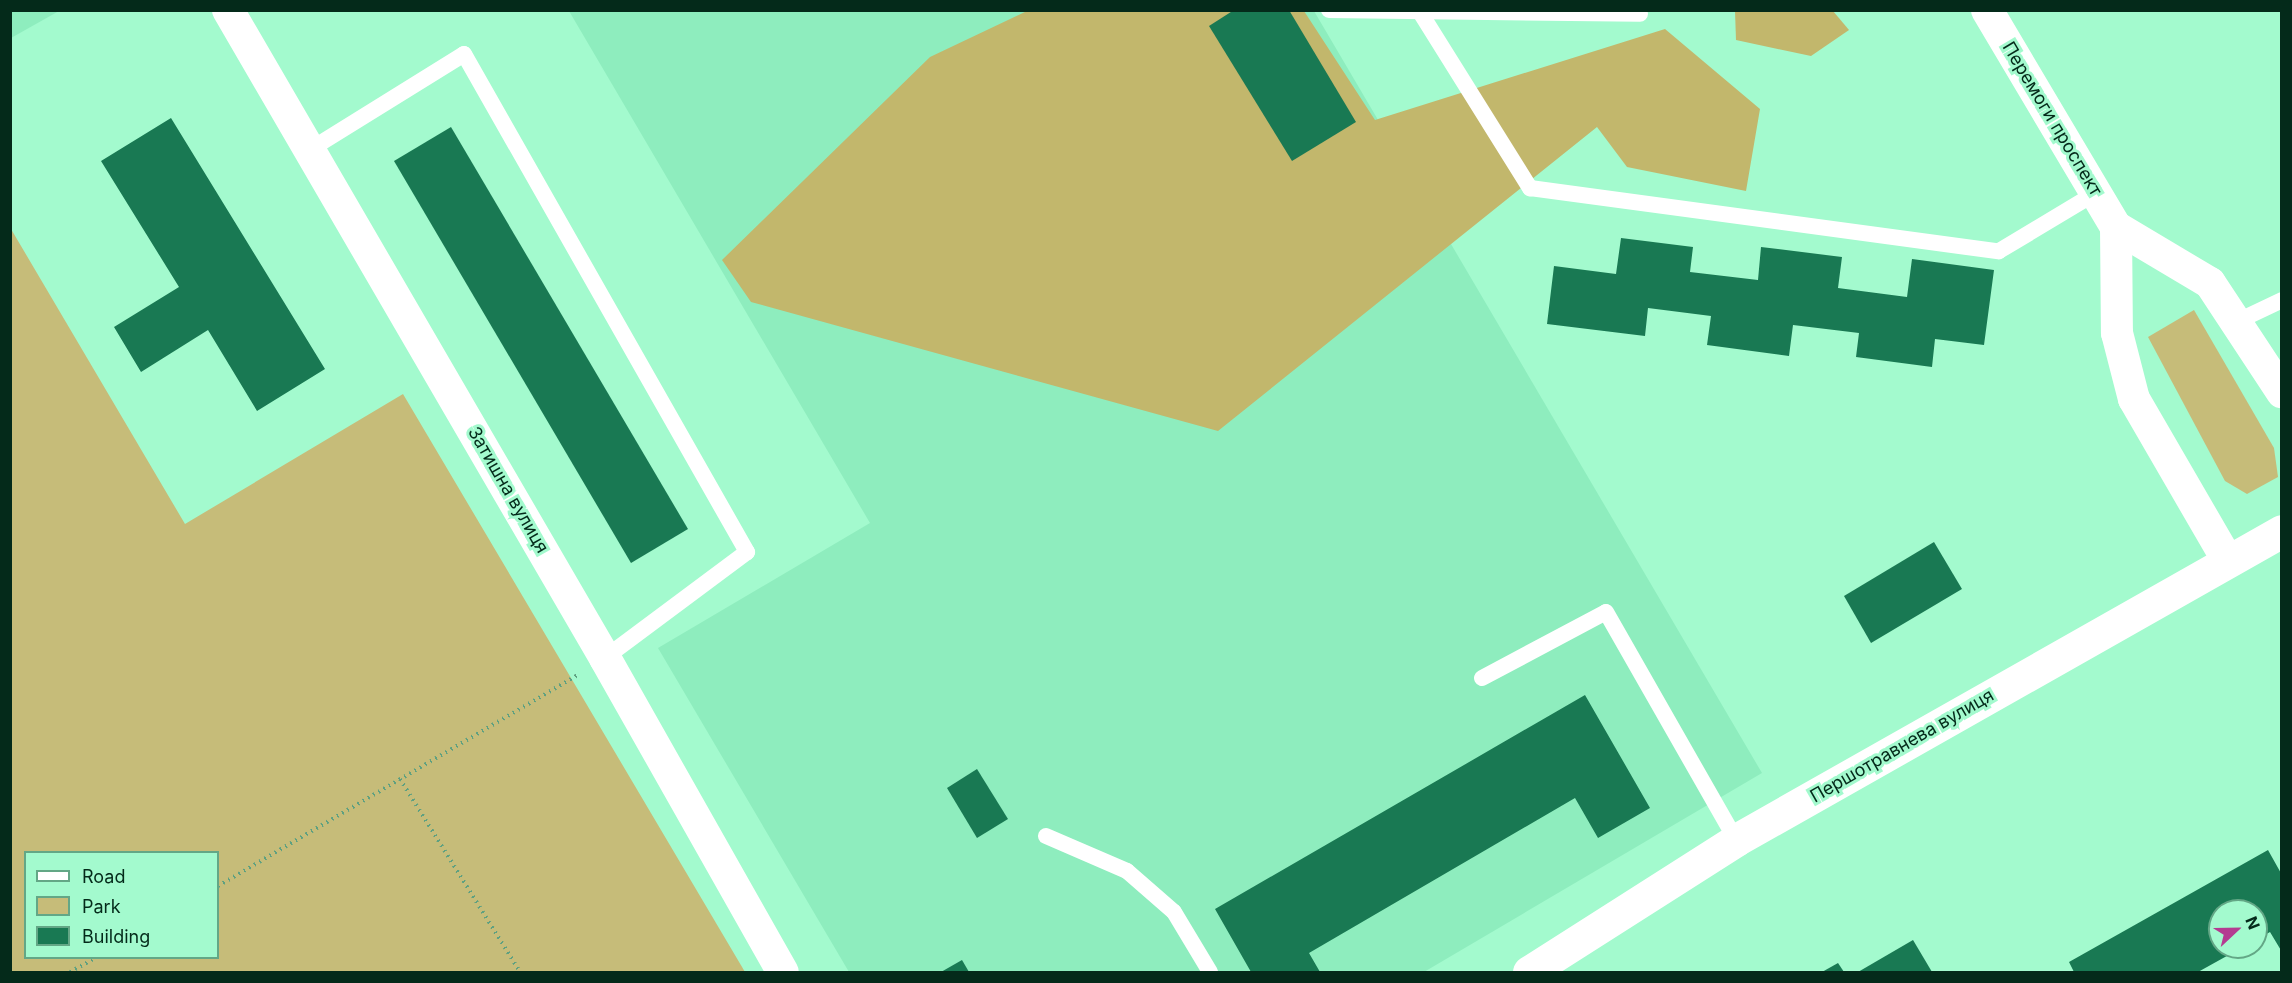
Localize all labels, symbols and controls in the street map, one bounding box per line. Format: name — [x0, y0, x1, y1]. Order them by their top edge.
street label: Перемоги проспект — [1997, 38, 2107, 200]
street label: Затишна вулиця — [463, 423, 553, 557]
street label: Першотравнева вулиця — [1806, 685, 1998, 807]
legend — [24, 851, 219, 959]
text: Road — [82, 866, 125, 887]
text: Park — [82, 896, 121, 917]
north arrow — [2208, 899, 2268, 959]
text: N — [2241, 914, 2264, 932]
text: Building — [82, 926, 150, 947]

